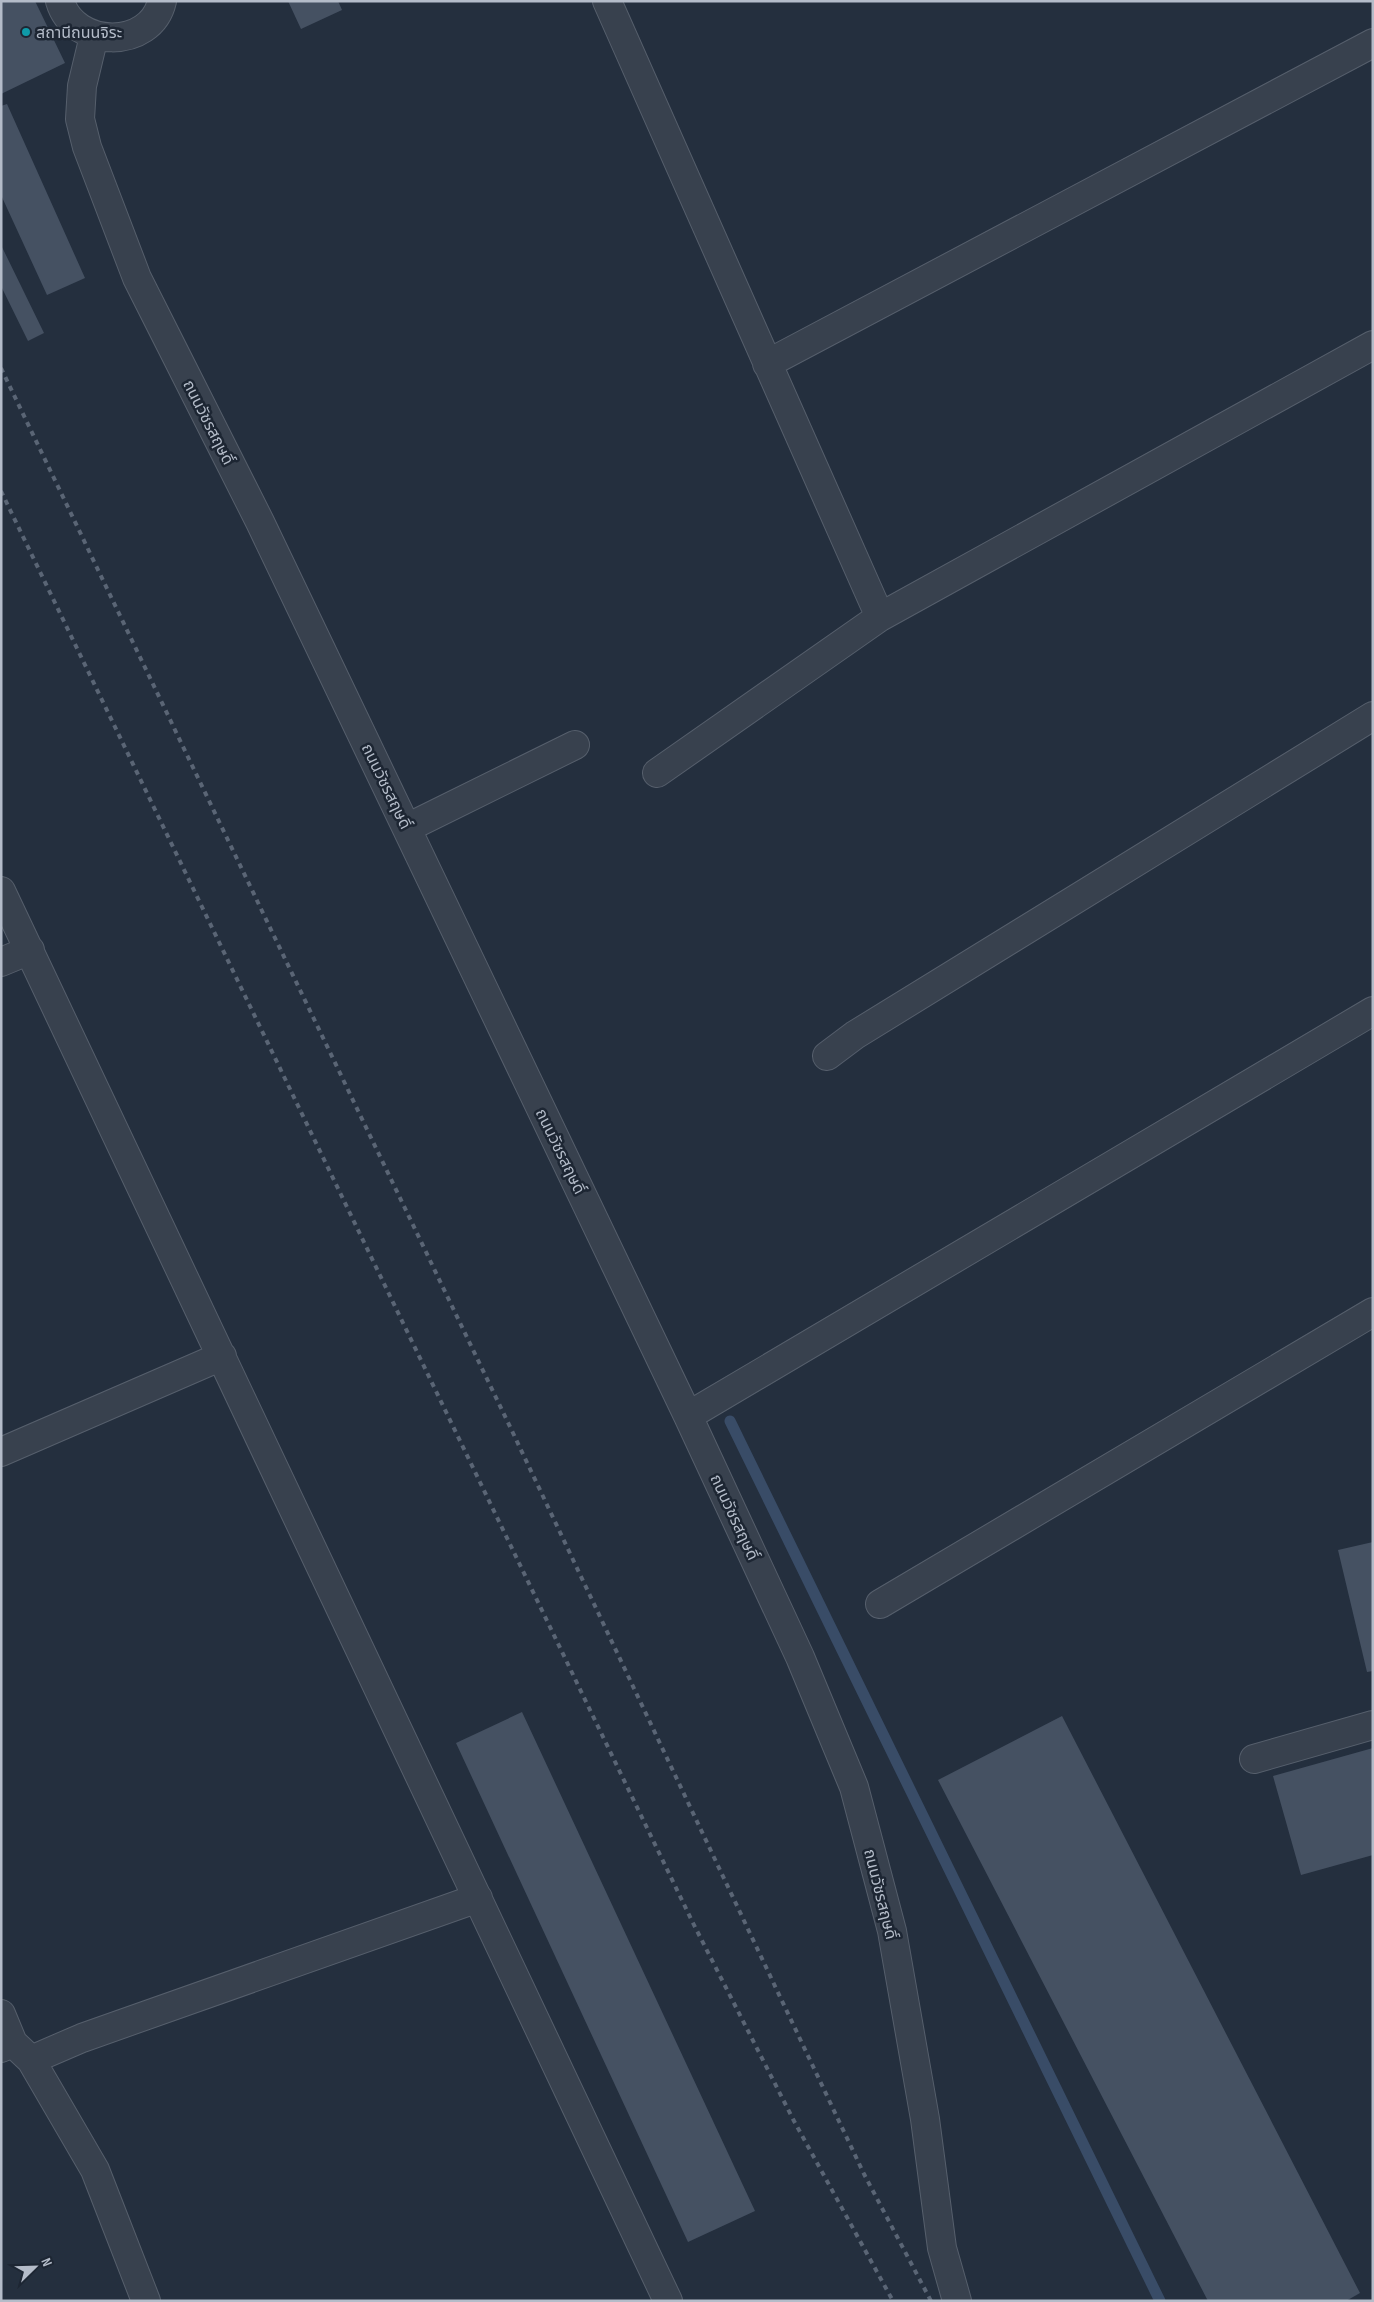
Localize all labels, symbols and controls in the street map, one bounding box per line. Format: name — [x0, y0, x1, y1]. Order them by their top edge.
place label: สถานีถนนจิระ — [36, 24, 122, 43]
marker: สถานีถนนจิระ — [20, 26, 32, 38]
street label: ถนนวัชรสฤษดิ์ — [178, 377, 238, 468]
street label: ถนนวัชรสฤษดิ์ — [357, 740, 415, 832]
street label: ถนนวัชรสฤษดิ์ — [531, 1105, 589, 1197]
street label: ถนนวัชรสฤษดิ์ — [705, 1471, 763, 1564]
street label: ถนนวัชรสฤษดิ์ — [859, 1847, 901, 1942]
north arrow — [10, 2242, 60, 2292]
text: N — [37, 2255, 56, 2269]

